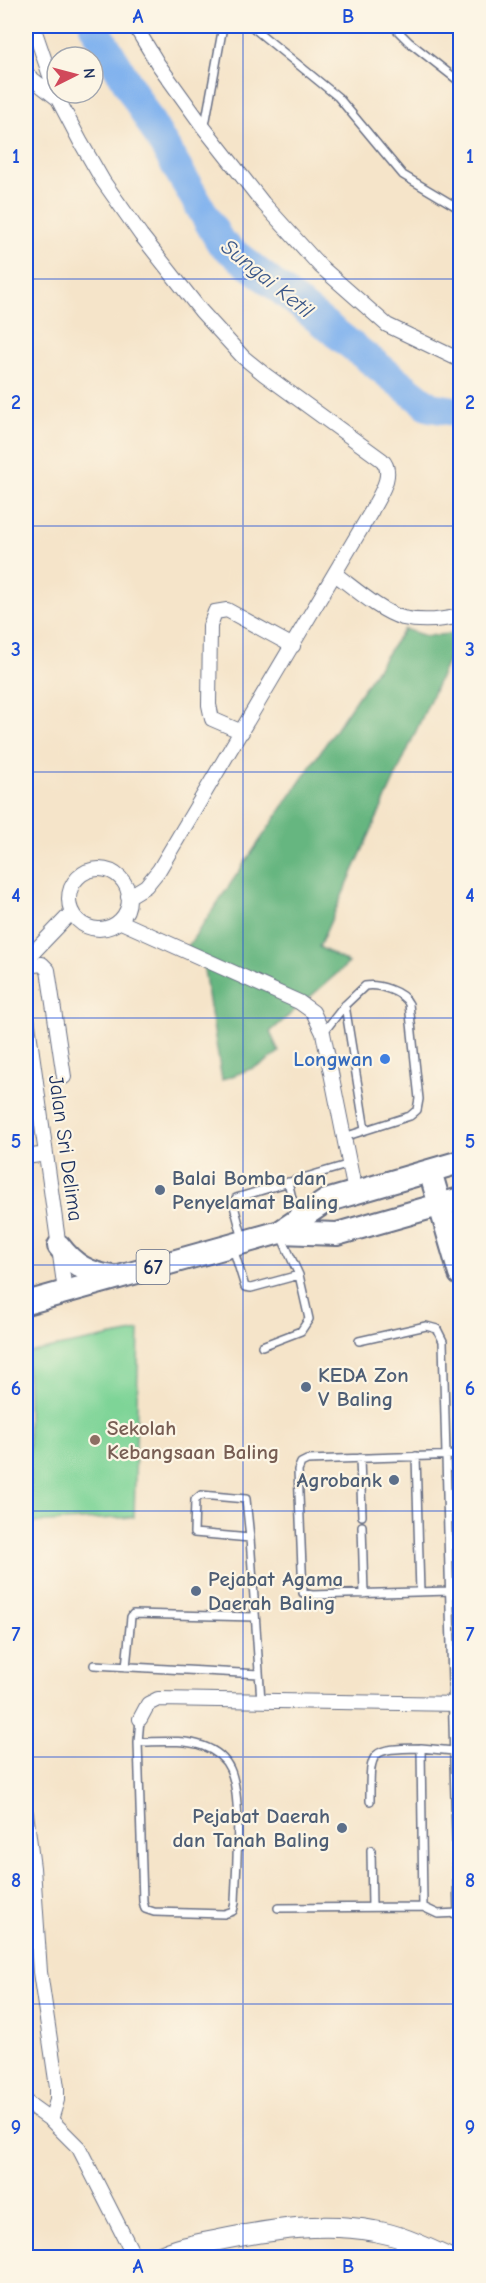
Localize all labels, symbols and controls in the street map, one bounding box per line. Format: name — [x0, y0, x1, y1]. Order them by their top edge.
text: A — [132, 5, 144, 28]
text: B — [342, 5, 354, 28]
north arrow — [45, 45, 105, 105]
text: N — [79, 67, 98, 80]
text: 1 — [12, 145, 20, 168]
text: 1 — [466, 145, 474, 168]
water label: Sungai Ketil — [216, 234, 320, 325]
text: 2 — [11, 391, 21, 414]
text: 2 — [465, 391, 475, 414]
text: 3 — [11, 638, 21, 661]
text: 3 — [465, 638, 475, 661]
text: 4 — [11, 884, 21, 907]
text: 4 — [465, 884, 475, 907]
place label: Longwan — [293, 1047, 373, 1071]
marker: Longwan — [378, 1052, 392, 1066]
street label: Jalan Sri Delima — [44, 1073, 88, 1223]
text: 5 — [11, 1130, 21, 1153]
text: 5 — [465, 1130, 475, 1153]
place label: Balai Bomba dan Penyelamat Baling — [172, 1166, 339, 1214]
marker: Balai Bomba dan Penyelamat Baling — [153, 1183, 167, 1197]
road number: 67 — [136, 1250, 170, 1284]
place label: KEDA Zon V Baling — [318, 1363, 409, 1411]
text: 6 — [11, 1377, 21, 1400]
text: 6 — [465, 1377, 475, 1400]
marker: KEDA Zon V Baling — [299, 1380, 313, 1394]
place label: Sekolah Kebangsaan Baling — [107, 1416, 279, 1464]
marker: Sekolah Kebangsaan Baling — [88, 1433, 102, 1447]
place label: Agrobank — [297, 1468, 383, 1492]
marker: Agrobank — [387, 1473, 401, 1487]
place label: Pejabat Agama Daerah Baling — [208, 1567, 343, 1615]
marker: Pejabat Agama Daerah Baling — [189, 1584, 203, 1598]
text: 7 — [12, 1623, 21, 1646]
text: 7 — [466, 1623, 475, 1646]
place label: Pejabat Daerah dan Tanah Baling — [172, 1804, 330, 1852]
marker: Pejabat Daerah dan Tanah Baling — [335, 1821, 349, 1835]
text: 8 — [11, 1869, 21, 1892]
text: 8 — [465, 1869, 475, 1892]
text: 9 — [11, 2116, 21, 2139]
text: 9 — [465, 2116, 475, 2139]
text: A — [132, 2255, 144, 2278]
text: B — [342, 2255, 354, 2278]

